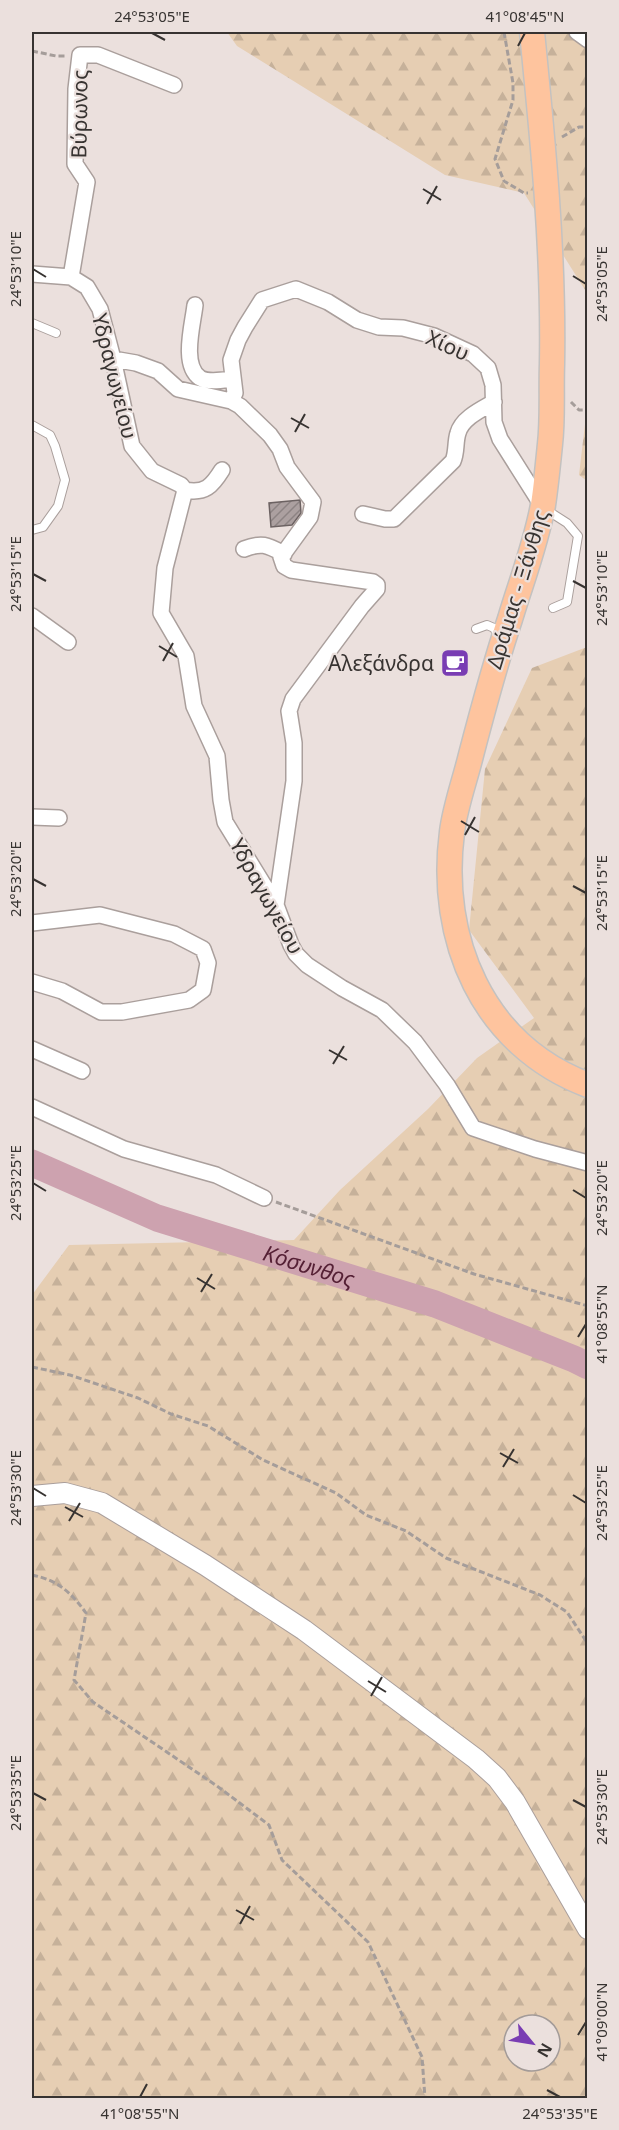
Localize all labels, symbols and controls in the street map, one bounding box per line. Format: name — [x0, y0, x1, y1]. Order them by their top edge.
text: 24°53'05"E — [114, 6, 190, 26]
text: 41°08'45"N — [486, 6, 564, 26]
street label: Βύρωνος — [64, 69, 94, 159]
text: 24°53'10"E — [5, 231, 25, 307]
text: 24°53'05"E — [591, 246, 611, 322]
street label: Υδραγωγείου — [86, 310, 144, 442]
street label: Χίου — [422, 323, 474, 367]
street label: Δράμας - Ξάνθης — [479, 506, 555, 672]
text: 24°53'15"E — [5, 536, 25, 612]
text: 24°53'10"E — [591, 550, 611, 626]
cafe icon: Αλεξάνδρα — [439, 647, 471, 679]
place label: Αλεξάνδρα — [328, 649, 434, 677]
street label: Υδραγωγείου — [224, 833, 310, 959]
text: 24°53'20"E — [5, 841, 25, 917]
text: 24°53'15"E — [591, 855, 611, 931]
text: 24°53'25"E — [5, 1145, 25, 1221]
text: 24°53'20"E — [591, 1160, 611, 1236]
water label: Κόσυνθος — [260, 1237, 359, 1294]
text: 41°08'55"N — [591, 1285, 611, 1363]
text: 24°53'30"E — [5, 1450, 25, 1526]
text: 24°53'25"E — [591, 1465, 611, 1541]
text: 24°53'35"E — [5, 1755, 25, 1831]
text: 24°53'30"E — [591, 1769, 611, 1845]
text: 41°09'00"N — [591, 1983, 611, 2061]
north arrow — [502, 2013, 562, 2073]
text: N — [532, 2039, 558, 2062]
text: 41°08'55"N — [101, 2103, 179, 2123]
text: 24°53'35"E — [522, 2103, 598, 2123]

